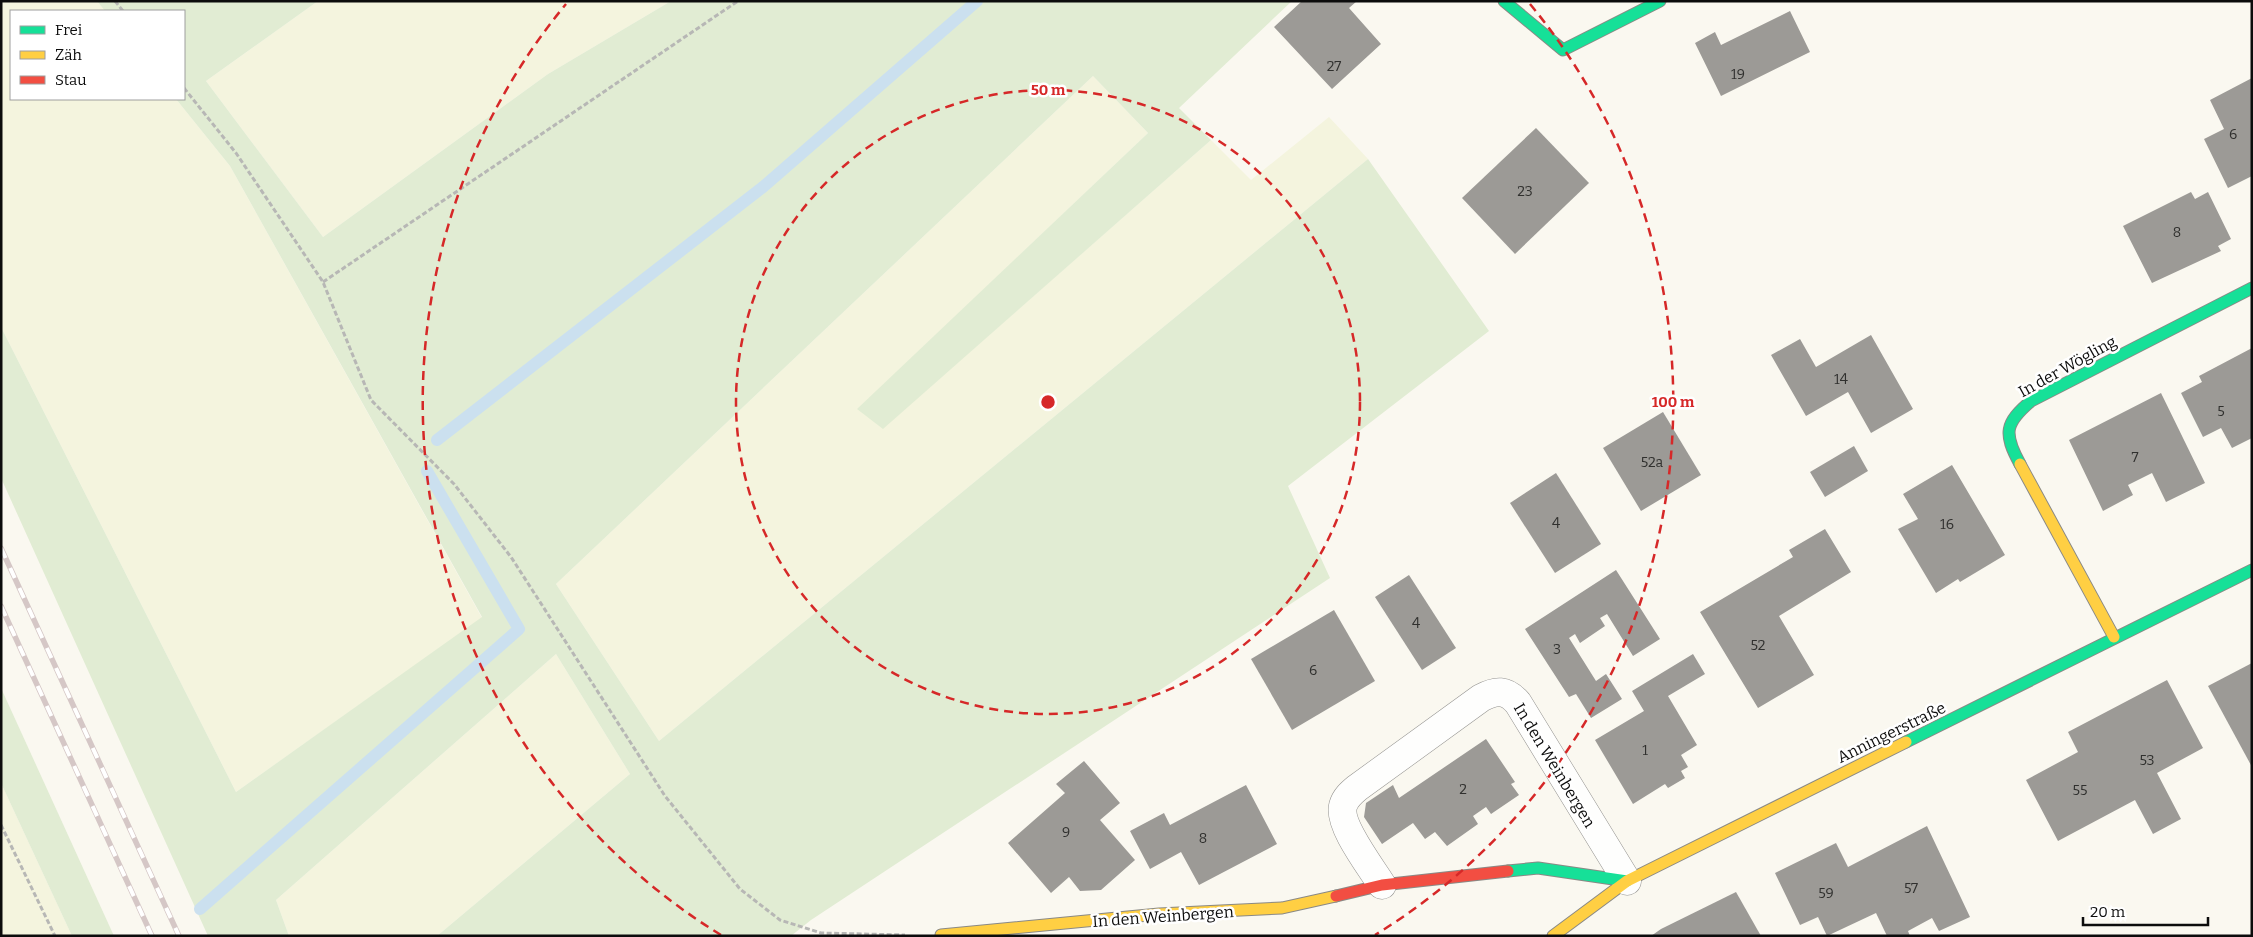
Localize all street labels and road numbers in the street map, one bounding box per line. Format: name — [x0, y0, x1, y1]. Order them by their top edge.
street label: In der Wögling — [2015, 332, 2120, 401]
street label: Anningerstraße — [1834, 698, 1949, 767]
street label: In den Weinbergen — [1510, 700, 1599, 831]
street label: In den Weinbergen — [1092, 902, 1234, 931]

